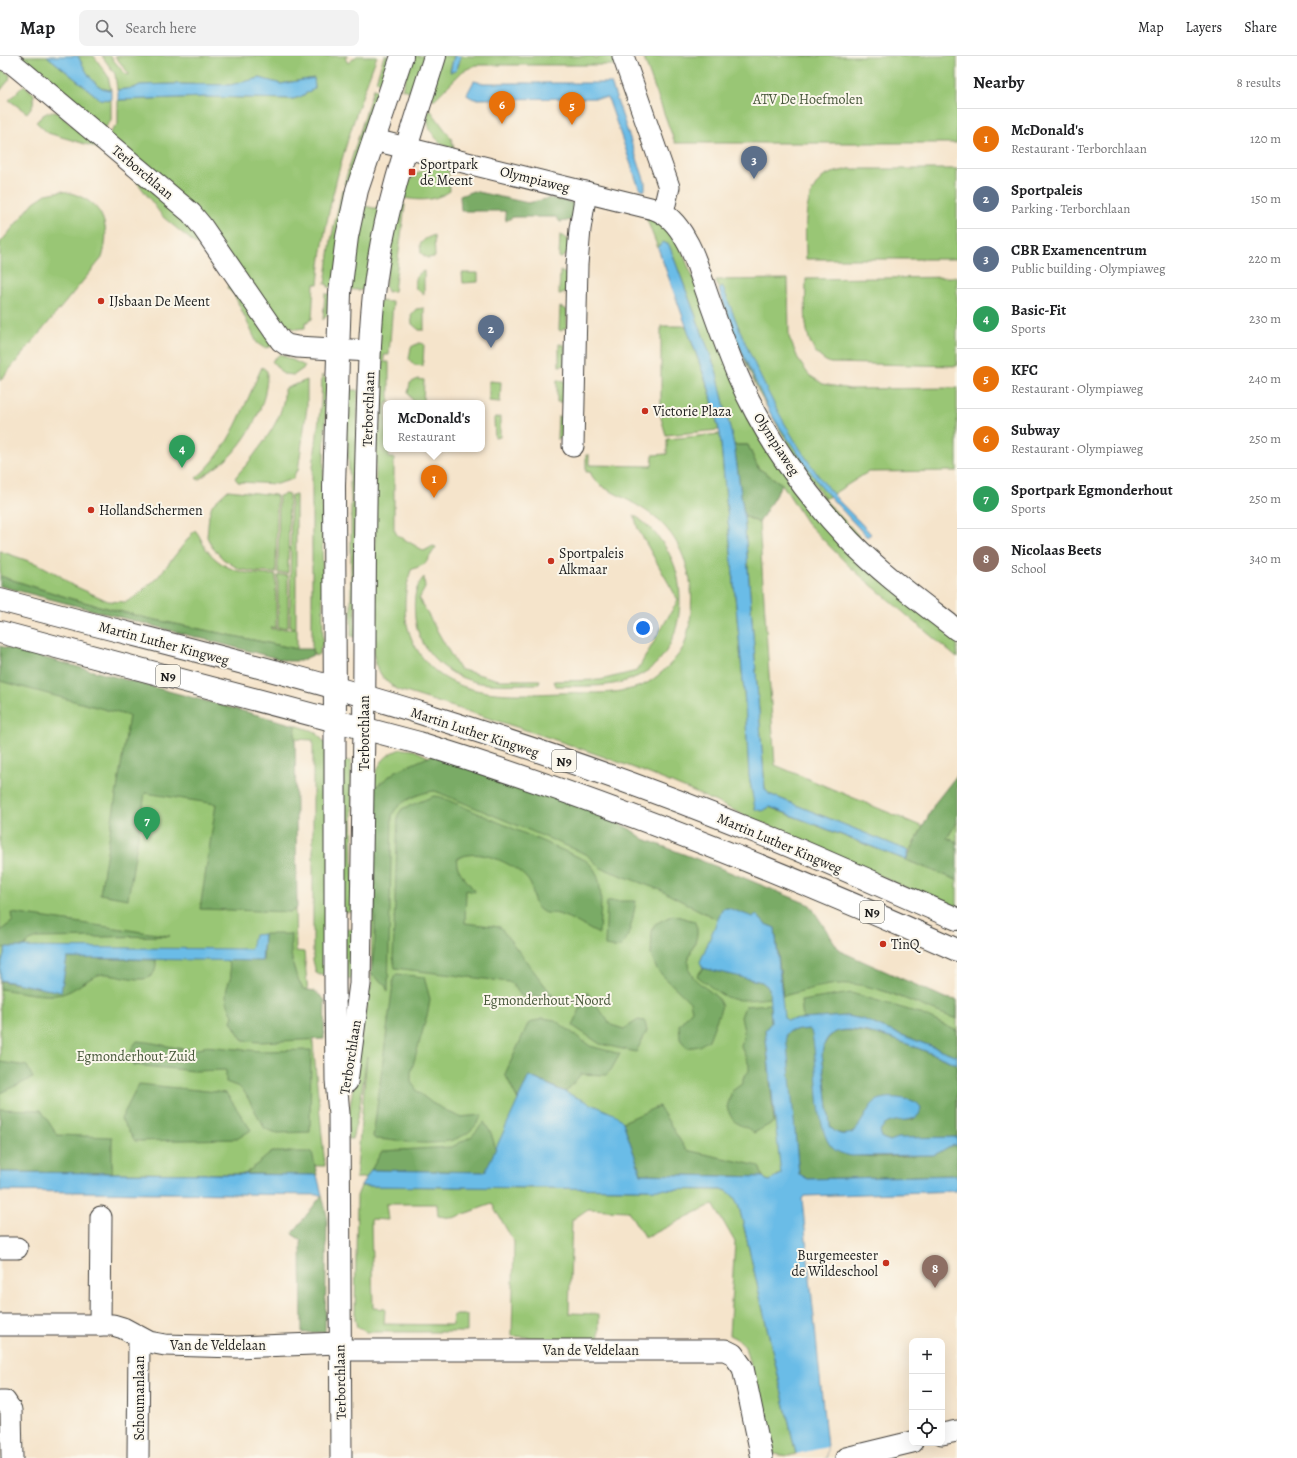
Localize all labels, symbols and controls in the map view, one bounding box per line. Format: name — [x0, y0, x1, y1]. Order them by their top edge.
search box — [79, 10, 359, 46]
text: Map — [20, 15, 55, 41]
icon: search — [93, 17, 115, 39]
text: Search here — [125, 18, 197, 38]
text: Map — [1138, 18, 1164, 37]
text: Layers — [1186, 18, 1222, 37]
text: Share — [1244, 18, 1277, 37]
text: Nearby — [973, 71, 1024, 94]
text: 8 results — [1237, 74, 1281, 91]
park label: ATV De Hoefmolen — [752, 90, 863, 109]
pin: 6 — [489, 91, 515, 124]
pin: 5 — [559, 92, 585, 125]
text: McDonald's — [1011, 120, 1084, 140]
text: 1 — [984, 130, 988, 147]
text: 120 m — [1250, 130, 1281, 147]
text: Restaurant · Terborchlaan — [1011, 140, 1147, 157]
street label: Terborchlaan — [108, 141, 178, 204]
pin: 3 — [741, 146, 767, 179]
place label: Sportpark de Meent — [420, 155, 478, 190]
street label: Olympiaweg — [498, 162, 572, 197]
marker: Sportpark de Meent — [407, 167, 417, 177]
text: Sportpaleis — [1011, 180, 1083, 200]
text: 2 — [983, 190, 989, 207]
text: 150 m — [1251, 190, 1281, 207]
text: Parking · Terborchlaan — [1011, 200, 1130, 217]
text: CBR Examencentrum — [1011, 240, 1147, 260]
text: 3 — [983, 250, 989, 267]
text: 220 m — [1248, 250, 1281, 267]
text: Public building · Olympiaweg — [1011, 260, 1166, 277]
place label: IJsbaan De Meent — [109, 292, 210, 311]
marker: IJsbaan De Meent — [96, 296, 106, 306]
text: Basic-Fit — [1011, 300, 1066, 320]
text: 4 — [983, 310, 989, 327]
text: 230 m — [1249, 310, 1281, 327]
pin: 2 — [478, 315, 504, 348]
text: Sports — [1011, 320, 1046, 337]
text: KFC — [1011, 360, 1038, 380]
text: 5 — [983, 370, 989, 387]
text: 240 m — [1249, 370, 1281, 387]
street label: Terborchlaan — [358, 371, 379, 447]
text: Restaurant · Olympiaweg — [1011, 380, 1143, 397]
popup — [383, 400, 485, 452]
place label: Victorie Plaza — [652, 402, 732, 421]
marker: Victorie Plaza — [640, 406, 650, 416]
text: McDonald's — [398, 408, 470, 428]
street label: Olympiaweg — [749, 409, 804, 479]
text: Subway — [1011, 420, 1060, 440]
text: Restaurant — [398, 428, 456, 445]
text: 6 — [983, 430, 989, 447]
text: 250 m — [1249, 430, 1281, 447]
pin: 4 — [169, 435, 195, 468]
text: Restaurant · Olympiaweg — [1011, 440, 1143, 457]
pin: 1 — [421, 465, 447, 498]
text: Sportpark Egmonderhout — [1011, 480, 1173, 500]
text: 7 — [983, 490, 989, 507]
text: 250 m — [1249, 490, 1281, 507]
text: Sports — [1011, 500, 1046, 517]
place label: HollandSchermen — [99, 501, 203, 520]
marker: HollandSchermen — [86, 505, 96, 515]
text: Nicolaas Beets — [1011, 540, 1102, 560]
place label: Sportpaleis Alkmaar — [558, 544, 624, 579]
text: 8 — [983, 550, 989, 567]
text: 340 m — [1249, 550, 1281, 567]
marker: Sportpaleis Alkmaar — [546, 556, 556, 566]
text: School — [1011, 560, 1046, 577]
street label: Martin Luther Kingweg — [97, 617, 231, 670]
your location — [633, 618, 653, 638]
road number: N9 — [156, 665, 180, 687]
street label: Terborchlaan — [355, 695, 374, 771]
street label: Martin Luther Kingweg — [408, 703, 542, 762]
road number: N9 — [552, 750, 576, 772]
pin: 7 — [134, 807, 160, 840]
street label: Martin Luther Kingweg — [714, 809, 845, 878]
road number: N9 — [860, 901, 884, 923]
place label: TinQ — [891, 935, 922, 954]
marker: TinQ — [878, 939, 888, 949]
park label: Egmonderhout-Noord — [483, 991, 612, 1010]
street label: Terborchlaan — [335, 1018, 366, 1096]
park label: Egmonderhout-Zuid — [77, 1047, 196, 1066]
place label: Burgemeester de Wildeschool — [791, 1246, 879, 1281]
pin: 8 — [922, 1255, 948, 1288]
marker: Burgemeester de Wildeschool — [881, 1258, 891, 1268]
street label: Van de Veldelaan — [169, 1336, 266, 1355]
map controls — [909, 1338, 945, 1446]
button: + — [909, 1338, 945, 1374]
street label: Van de Veldelaan — [542, 1341, 639, 1360]
street label: Terborchlaan — [330, 1344, 351, 1420]
street label: Schoumanlaan — [130, 1355, 149, 1441]
button: − — [909, 1374, 945, 1410]
button: locate — [909, 1410, 945, 1446]

